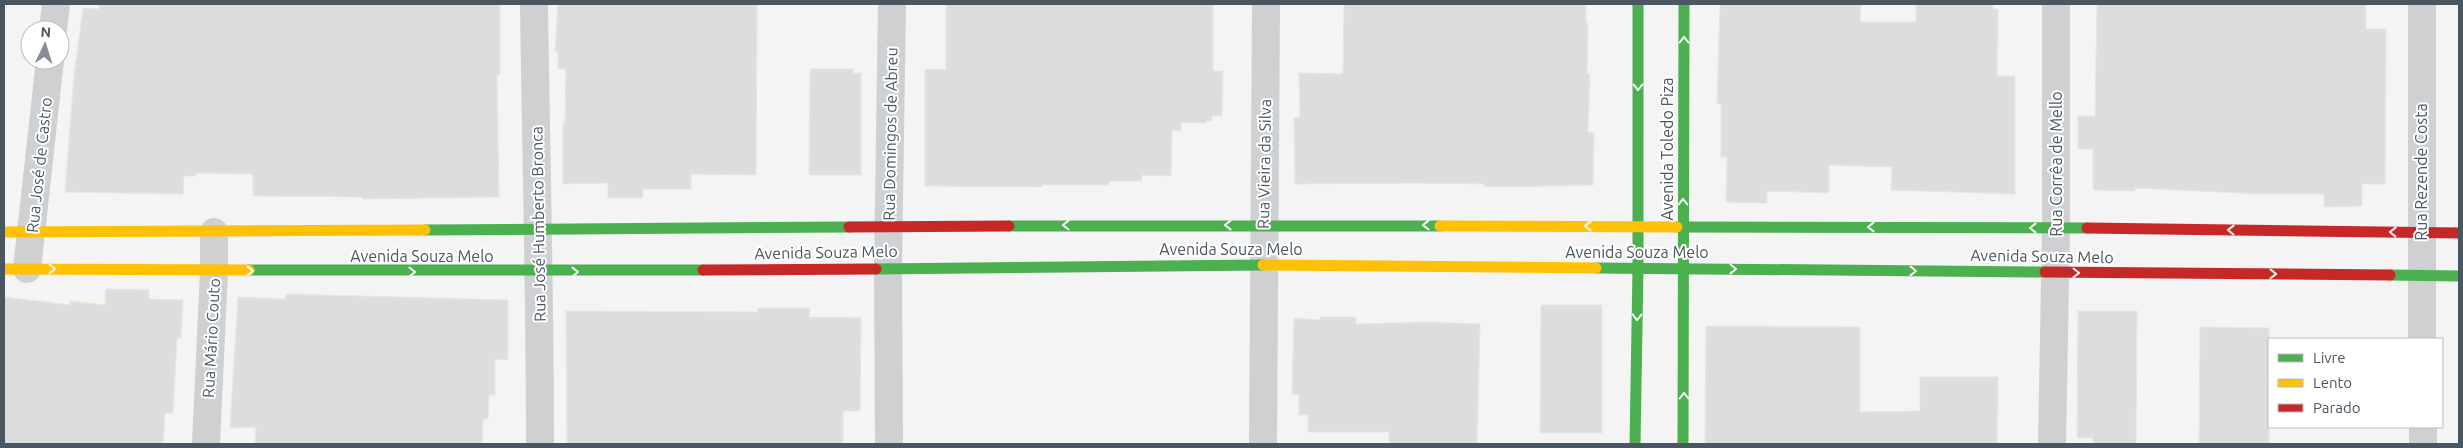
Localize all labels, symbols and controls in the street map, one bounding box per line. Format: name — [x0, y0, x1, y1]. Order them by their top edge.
north arrow — [20, 20, 70, 70]
text: N — [40, 24, 52, 40]
one-way arrow — [1679, 35, 1689, 43]
street label: Rua Domingos de Abreu — [879, 47, 901, 221]
street label: Avenida Toledo Piza — [1658, 78, 1676, 220]
one-way arrow — [1633, 84, 1643, 92]
street label: Rua Corrêa de Mello — [2047, 91, 2065, 237]
street label: Rua José de Castro — [23, 96, 55, 234]
street label: Rua Vieira da Silva — [1254, 99, 1274, 229]
street label: Rua Rezende Costa — [2412, 103, 2430, 241]
street label: Rua José Humberto Bronca — [527, 126, 549, 322]
one-way arrow — [1678, 198, 1688, 206]
one-way arrow — [1062, 220, 1070, 230]
one-way arrow — [1224, 220, 1232, 230]
one-way arrow — [1422, 220, 1430, 230]
one-way arrow — [1584, 221, 1592, 231]
one-way arrow — [1866, 222, 1874, 232]
one-way arrow — [2029, 223, 2036, 233]
one-way arrow — [2226, 225, 2234, 235]
one-way arrow — [2389, 227, 2397, 238]
street label: Avenida Souza Melo — [1159, 240, 1303, 258]
street label: Avenida Souza Melo — [754, 242, 898, 262]
street label: Avenida Souza Melo — [1565, 243, 1709, 261]
street label: Avenida Souza Melo — [1970, 246, 2114, 266]
street label: Avenida Souza Melo — [350, 247, 494, 265]
one-way arrow — [49, 264, 57, 274]
one-way arrow — [1730, 264, 1737, 274]
one-way arrow — [246, 266, 254, 276]
one-way arrow — [1910, 266, 1917, 276]
one-way arrow — [409, 267, 417, 277]
one-way arrow — [572, 267, 579, 277]
one-way arrow — [2072, 268, 2080, 278]
one-way arrow — [2269, 269, 2277, 280]
street label: Rua Mário Couto — [199, 278, 223, 398]
one-way arrow — [1632, 314, 1642, 321]
legend — [2268, 338, 2443, 428]
text: Livre — [2313, 349, 2346, 366]
text: Lento — [2313, 374, 2352, 391]
one-way arrow — [1679, 391, 1689, 399]
text: Parado — [2313, 399, 2360, 416]

